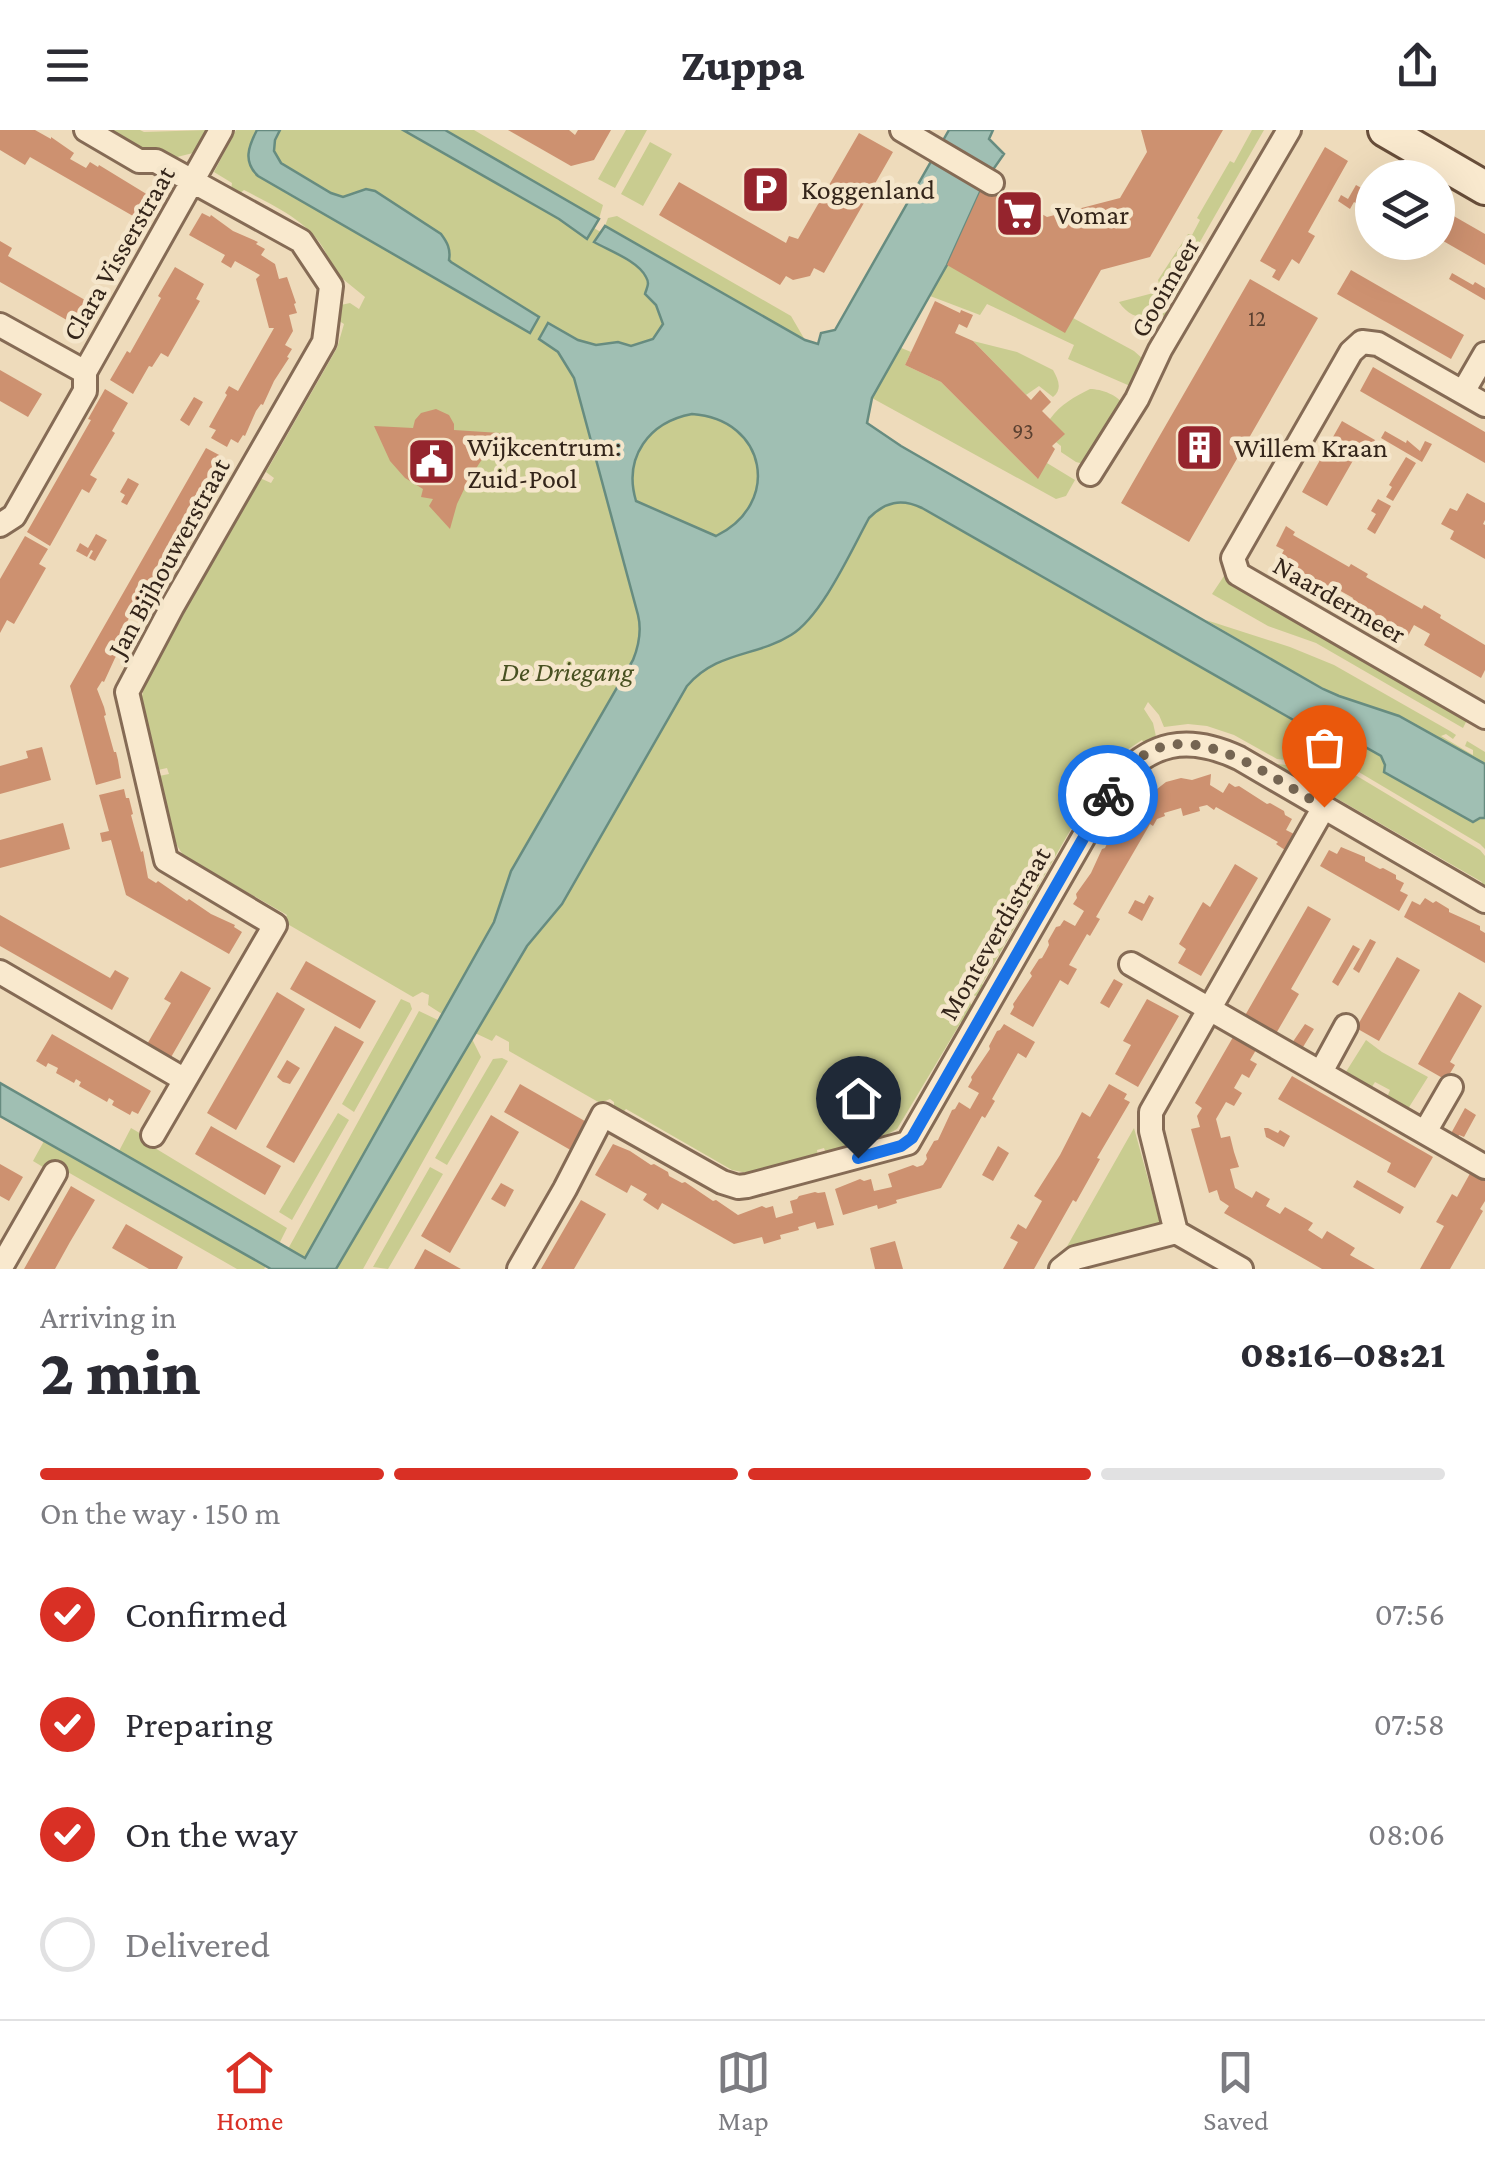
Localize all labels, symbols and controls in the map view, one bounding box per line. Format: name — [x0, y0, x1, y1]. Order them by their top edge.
icon: menu — [40, 38, 95, 93]
icon: share — [1390, 38, 1445, 93]
text: Zuppa — [681, 40, 804, 90]
street label: Clara Visserstraat — [56, 160, 181, 346]
map controls — [1355, 160, 1455, 260]
button: layers — [1355, 160, 1455, 260]
parking icon: Koggenland — [740, 163, 792, 215]
place label: Koggenland — [801, 174, 935, 205]
supermarket icon: Vomar — [994, 188, 1046, 240]
place label: Vomar — [1055, 199, 1129, 230]
street label: Gooimeer — [1124, 232, 1205, 343]
house number: 12 — [1248, 306, 1266, 331]
house number: 93 — [1012, 419, 1034, 444]
building icon: Willem Kraan — [1173, 421, 1225, 473]
place label: Wijkcentrum: Zuid-Pool — [467, 431, 622, 494]
place label: Willem Kraan — [1234, 432, 1388, 463]
public building icon: Wijkcentrum: Zuid-Pool — [406, 436, 458, 488]
street label: Jan Bijhouwerstraat — [100, 452, 236, 665]
street label: Naardermeer — [1268, 549, 1411, 650]
park label: De Driegang — [500, 656, 635, 687]
pin — [1282, 705, 1367, 808]
icon: bag — [1297, 720, 1352, 775]
courier — [1058, 745, 1158, 845]
icon: bike — [1081, 768, 1136, 823]
street label: Monteverdistraat — [932, 841, 1057, 1025]
pin — [816, 1056, 901, 1159]
icon: home — [831, 1071, 886, 1126]
text: Arriving in — [40, 1299, 177, 1335]
text: 08:16–08:21 — [1240, 1333, 1445, 1375]
text: 2 min — [40, 1336, 201, 1408]
text: On the way · 150 m — [40, 1495, 280, 1531]
icon: check — [40, 1587, 95, 1642]
text: Confirmed — [125, 1593, 288, 1635]
text: 07:56 — [1375, 1596, 1445, 1632]
icon: check — [40, 1697, 95, 1752]
text: Preparing — [125, 1703, 273, 1745]
text: 07:58 — [1374, 1706, 1445, 1742]
icon: check — [40, 1807, 95, 1862]
text: On the way — [125, 1813, 297, 1855]
text: 08:06 — [1368, 1816, 1445, 1852]
text: Delivered — [125, 1923, 270, 1965]
tab: Home — [216, 2045, 283, 2136]
tab: Map — [716, 2045, 771, 2136]
tab: Saved — [1203, 2045, 1269, 2136]

